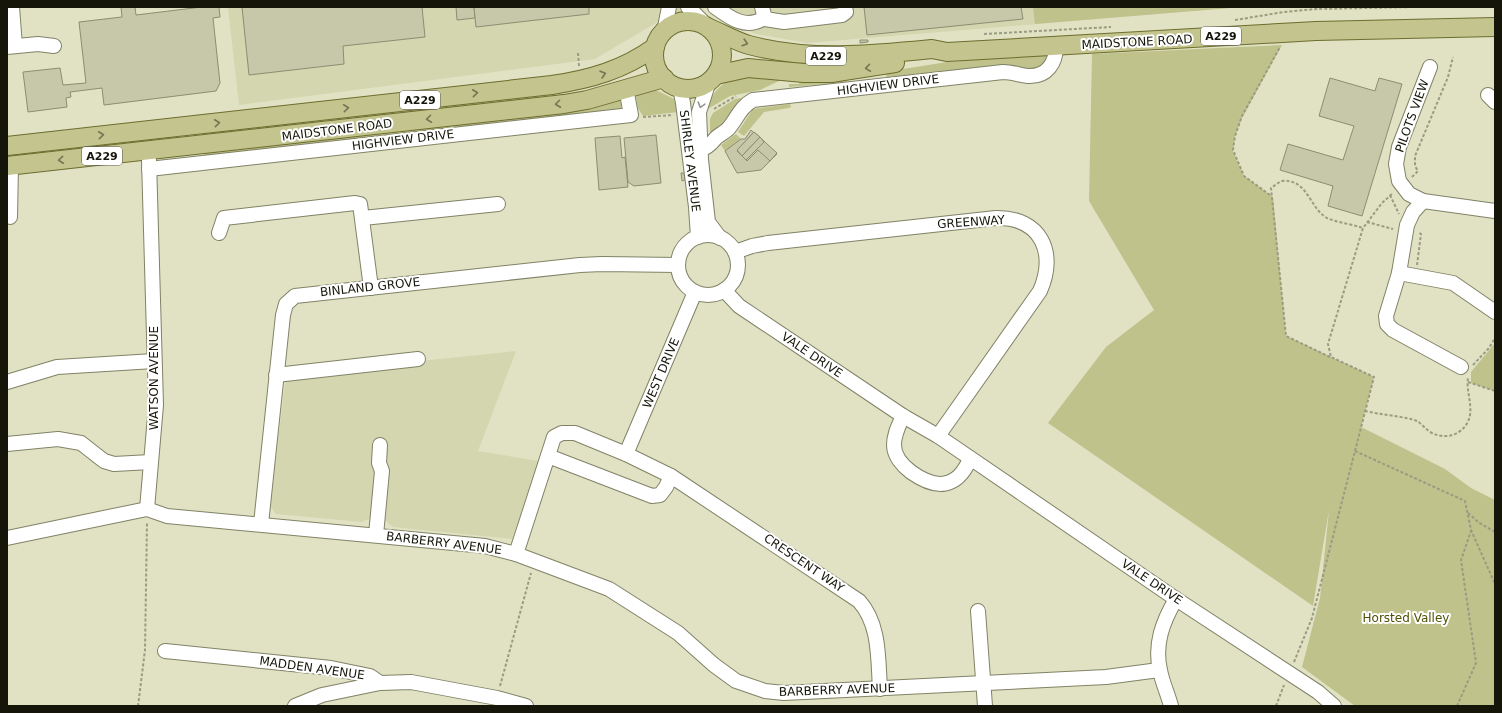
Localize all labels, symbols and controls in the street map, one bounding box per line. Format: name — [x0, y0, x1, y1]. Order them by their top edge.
road number: A229 — [1201, 27, 1241, 45]
street label: MAIDSTONE ROAD — [1081, 32, 1193, 52]
one-way arrow — [741, 38, 748, 47]
road number: A229 — [806, 47, 846, 65]
one-way arrow — [864, 63, 871, 72]
one-way arrow — [600, 70, 606, 78]
street label: HIGHVIEW DRIVE — [836, 72, 940, 98]
street label: PILOTS VIEW — [1392, 78, 1432, 154]
one-way arrow — [472, 89, 478, 98]
road number: A229 — [400, 91, 440, 109]
one-way arrow — [555, 99, 561, 108]
one-way arrow — [697, 101, 706, 108]
one-way arrow — [343, 104, 349, 113]
street label: SHIRLEY AVENUE — [677, 109, 703, 213]
one-way arrow — [426, 114, 432, 123]
street label: MAIDSTONE ROAD — [281, 116, 393, 144]
one-way arrow — [214, 118, 220, 127]
street label: HIGHVIEW DRIVE — [351, 127, 455, 153]
one-way arrow — [98, 131, 104, 140]
road number: A229 — [82, 147, 122, 165]
one-way arrow — [58, 156, 64, 165]
street label: GREENWAY — [937, 213, 1006, 231]
street label: BINLAND GROVE — [319, 275, 421, 299]
street label: WATSON AVENUE — [147, 326, 161, 430]
street label: VALE DRIVE — [779, 329, 845, 381]
street label: WEST DRIVE — [640, 336, 682, 410]
street label: BARBERRY AVENUE — [385, 529, 503, 557]
street label: CRESCENT WAY — [761, 531, 847, 595]
street label: VALE DRIVE — [1119, 556, 1185, 608]
park label: Horsted Valley — [1363, 611, 1449, 625]
street label: MADDEN AVENUE — [259, 654, 365, 682]
street label: BARBERRY AVENUE — [779, 681, 895, 699]

